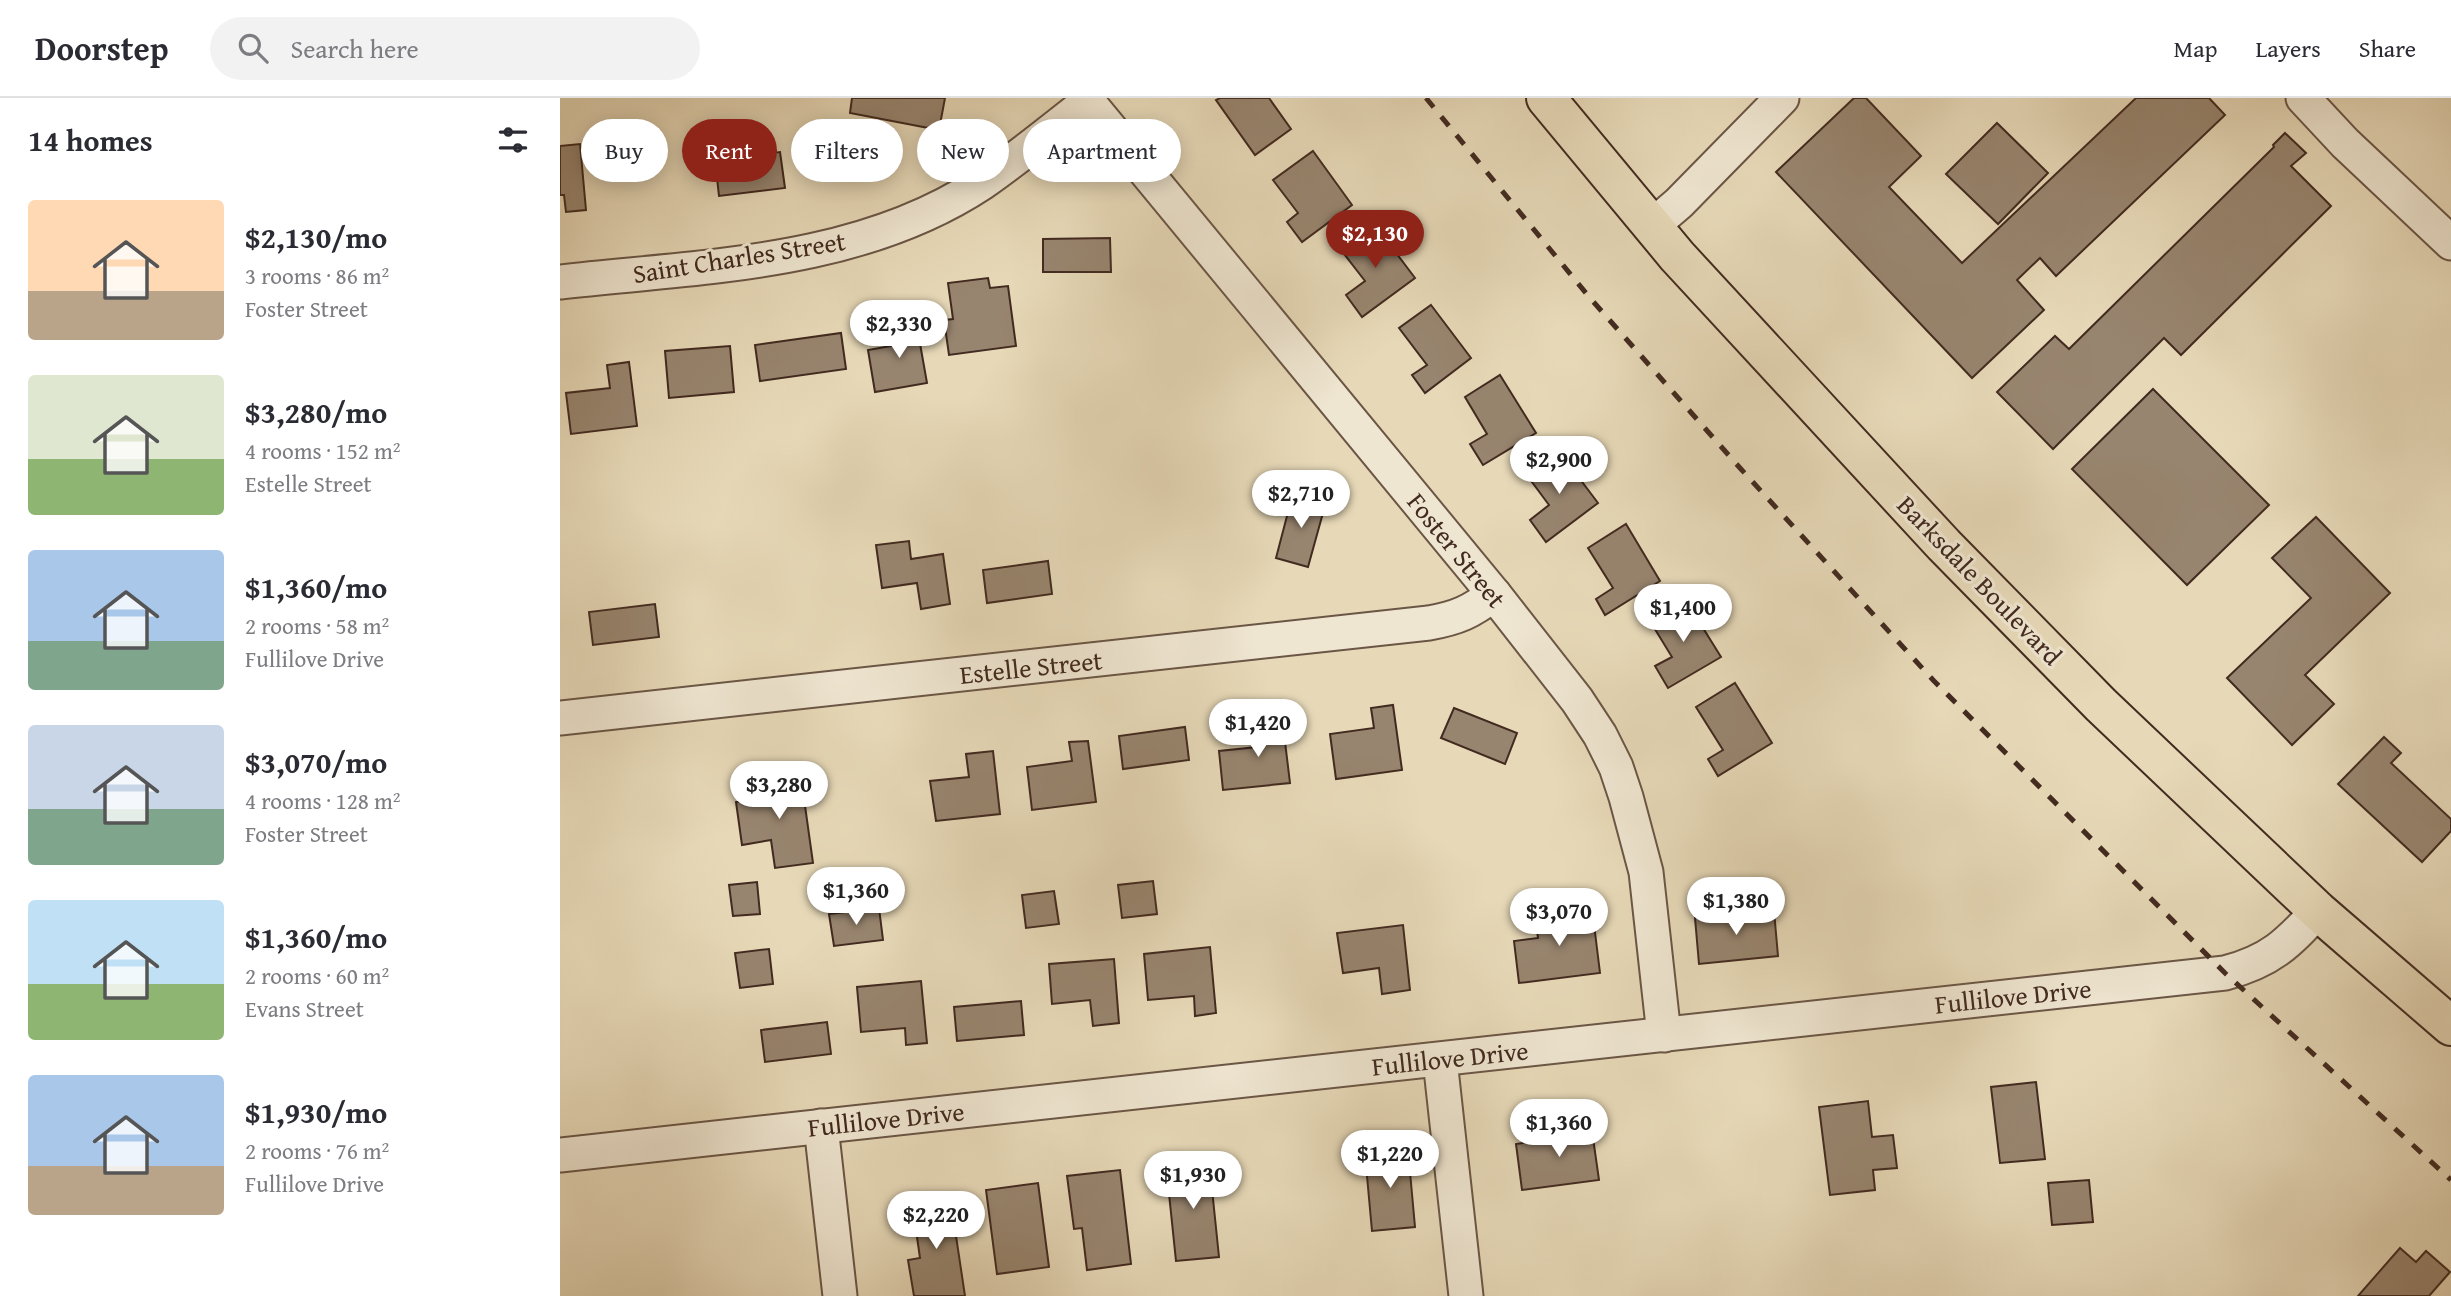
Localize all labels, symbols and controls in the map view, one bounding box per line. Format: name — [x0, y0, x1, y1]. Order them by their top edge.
search box — [210, 17, 700, 80]
text: Doorstep — [35, 24, 168, 72]
icon: search — [234, 29, 272, 67]
text: Search here — [290, 29, 419, 68]
text: Map — [2174, 31, 2217, 66]
text: Layers — [2255, 31, 2321, 66]
text: Share — [2359, 31, 2416, 66]
text: 14 homes — [28, 118, 153, 162]
chip: Buy — [581, 119, 668, 182]
chip: Rent — [682, 119, 777, 182]
chip: Filters — [791, 119, 903, 182]
chip: New — [917, 119, 1009, 182]
chip: Apartment — [1023, 119, 1181, 182]
icon: filters — [494, 121, 532, 159]
pin: $2,130 — [1318, 211, 1432, 270]
text: $2,130/mo — [245, 215, 387, 259]
text: $2,130 — [1342, 216, 1408, 249]
street label: Saint Charles Street — [630, 221, 848, 293]
icon: home — [84, 228, 168, 312]
text: 3 rooms · 86 m² — [245, 259, 389, 292]
text: Foster Street — [245, 292, 368, 325]
pin: $2,330 — [842, 300, 956, 360]
text: $2,330 — [866, 306, 932, 339]
text: $3,280/mo — [245, 390, 387, 434]
icon: home — [84, 403, 168, 487]
text: 4 rooms · 152 m² — [245, 434, 400, 467]
pin: $2,900 — [1502, 436, 1616, 496]
text: $2,900 — [1526, 442, 1592, 475]
text: Estelle Street — [245, 467, 372, 500]
pin: $2,710 — [1244, 470, 1358, 530]
text: $2,710 — [1268, 476, 1334, 509]
street label: Foster Street — [1398, 484, 1516, 616]
street label: Barksdale Boulevard — [1888, 486, 2072, 674]
text: $1,360/mo — [245, 565, 387, 609]
icon: home — [84, 578, 168, 662]
pin: $1,400 — [1626, 584, 1740, 644]
text: $1,400 — [1650, 590, 1716, 623]
text: 2 rooms · 58 m² — [245, 609, 389, 642]
street label: Estelle Street — [958, 640, 1104, 694]
text: Fullilove Drive — [245, 642, 384, 675]
pin: $1,420 — [1201, 700, 1315, 759]
text: $1,420 — [1225, 705, 1291, 738]
text: $3,070/mo — [245, 740, 387, 784]
icon: home — [84, 753, 168, 837]
pin: $3,280 — [722, 762, 836, 821]
text: $3,280 — [746, 767, 812, 800]
text: 4 rooms · 128 m² — [245, 784, 400, 817]
text: Foster Street — [245, 817, 368, 850]
pin: $1,360 — [799, 868, 913, 927]
text: $1,360 — [823, 873, 889, 906]
pin: $1,380 — [1679, 878, 1793, 937]
text: $1,380 — [1703, 883, 1769, 916]
pin: $3,070 — [1502, 888, 1616, 948]
text: $3,070 — [1526, 894, 1592, 927]
text: $1,360/mo — [245, 915, 387, 959]
icon: home — [84, 928, 168, 1012]
text: 2 rooms · 60 m² — [245, 959, 389, 992]
street label: Fullilove Drive — [1933, 968, 2093, 1024]
text: Evans Street — [245, 992, 364, 1025]
street label: Fullilove Drive — [1370, 1030, 1530, 1086]
text: $1,930/mo — [245, 1090, 387, 1134]
street label: Fullilove Drive — [806, 1091, 966, 1147]
pin: $1,360 — [1502, 1100, 1616, 1159]
icon: home — [84, 1103, 168, 1187]
text: $1,360 — [1526, 1105, 1592, 1138]
pin: $1,220 — [1333, 1130, 1447, 1190]
text: 2 rooms · 76 m² — [245, 1134, 389, 1167]
text: $1,220 — [1357, 1136, 1423, 1169]
pin: $1,930 — [1136, 1152, 1250, 1211]
text: $1,930 — [1160, 1157, 1226, 1190]
text: Fullilove Drive — [245, 1167, 384, 1200]
pin: $2,220 — [879, 1192, 993, 1251]
text: $2,220 — [903, 1197, 969, 1230]

